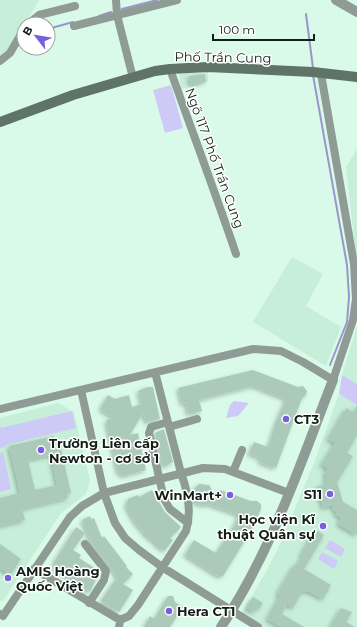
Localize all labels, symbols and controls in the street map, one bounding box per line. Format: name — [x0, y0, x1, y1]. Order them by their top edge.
north arrow — [16, 16, 56, 56]
scale bar — [213, 16, 314, 42]
text: 100 m — [219, 22, 255, 37]
text: B — [19, 24, 36, 38]
street label: Phố Trần Cung — [174, 48, 272, 66]
street label: Ngõ 117 Phố Trần Cung — [182, 86, 248, 230]
place label: CT3 — [294, 411, 319, 427]
marker: CT3 — [281, 414, 291, 424]
place label: Trường Liên cấp Newton - cơ sở 1 — [49, 435, 159, 466]
marker: Trường Liên cấp Newton - cơ sở 1 — [36, 445, 46, 455]
place label: S11 — [304, 486, 322, 502]
place label: WinMart+ — [155, 487, 222, 503]
marker: S11 — [325, 489, 335, 499]
marker: WinMart+ — [225, 490, 235, 500]
place label: Học viện Kĩ thuật Quân sự — [217, 511, 316, 542]
marker: Học viện Kĩ thuật Quân sự — [318, 521, 328, 531]
place label: AMIS Hoàng Quốc Việt — [15, 563, 100, 594]
marker: AMIS Hoàng Quốc Việt — [3, 573, 13, 583]
place label: Hera CT1 — [177, 603, 235, 619]
marker: Hera CT1 — [164, 606, 174, 616]

